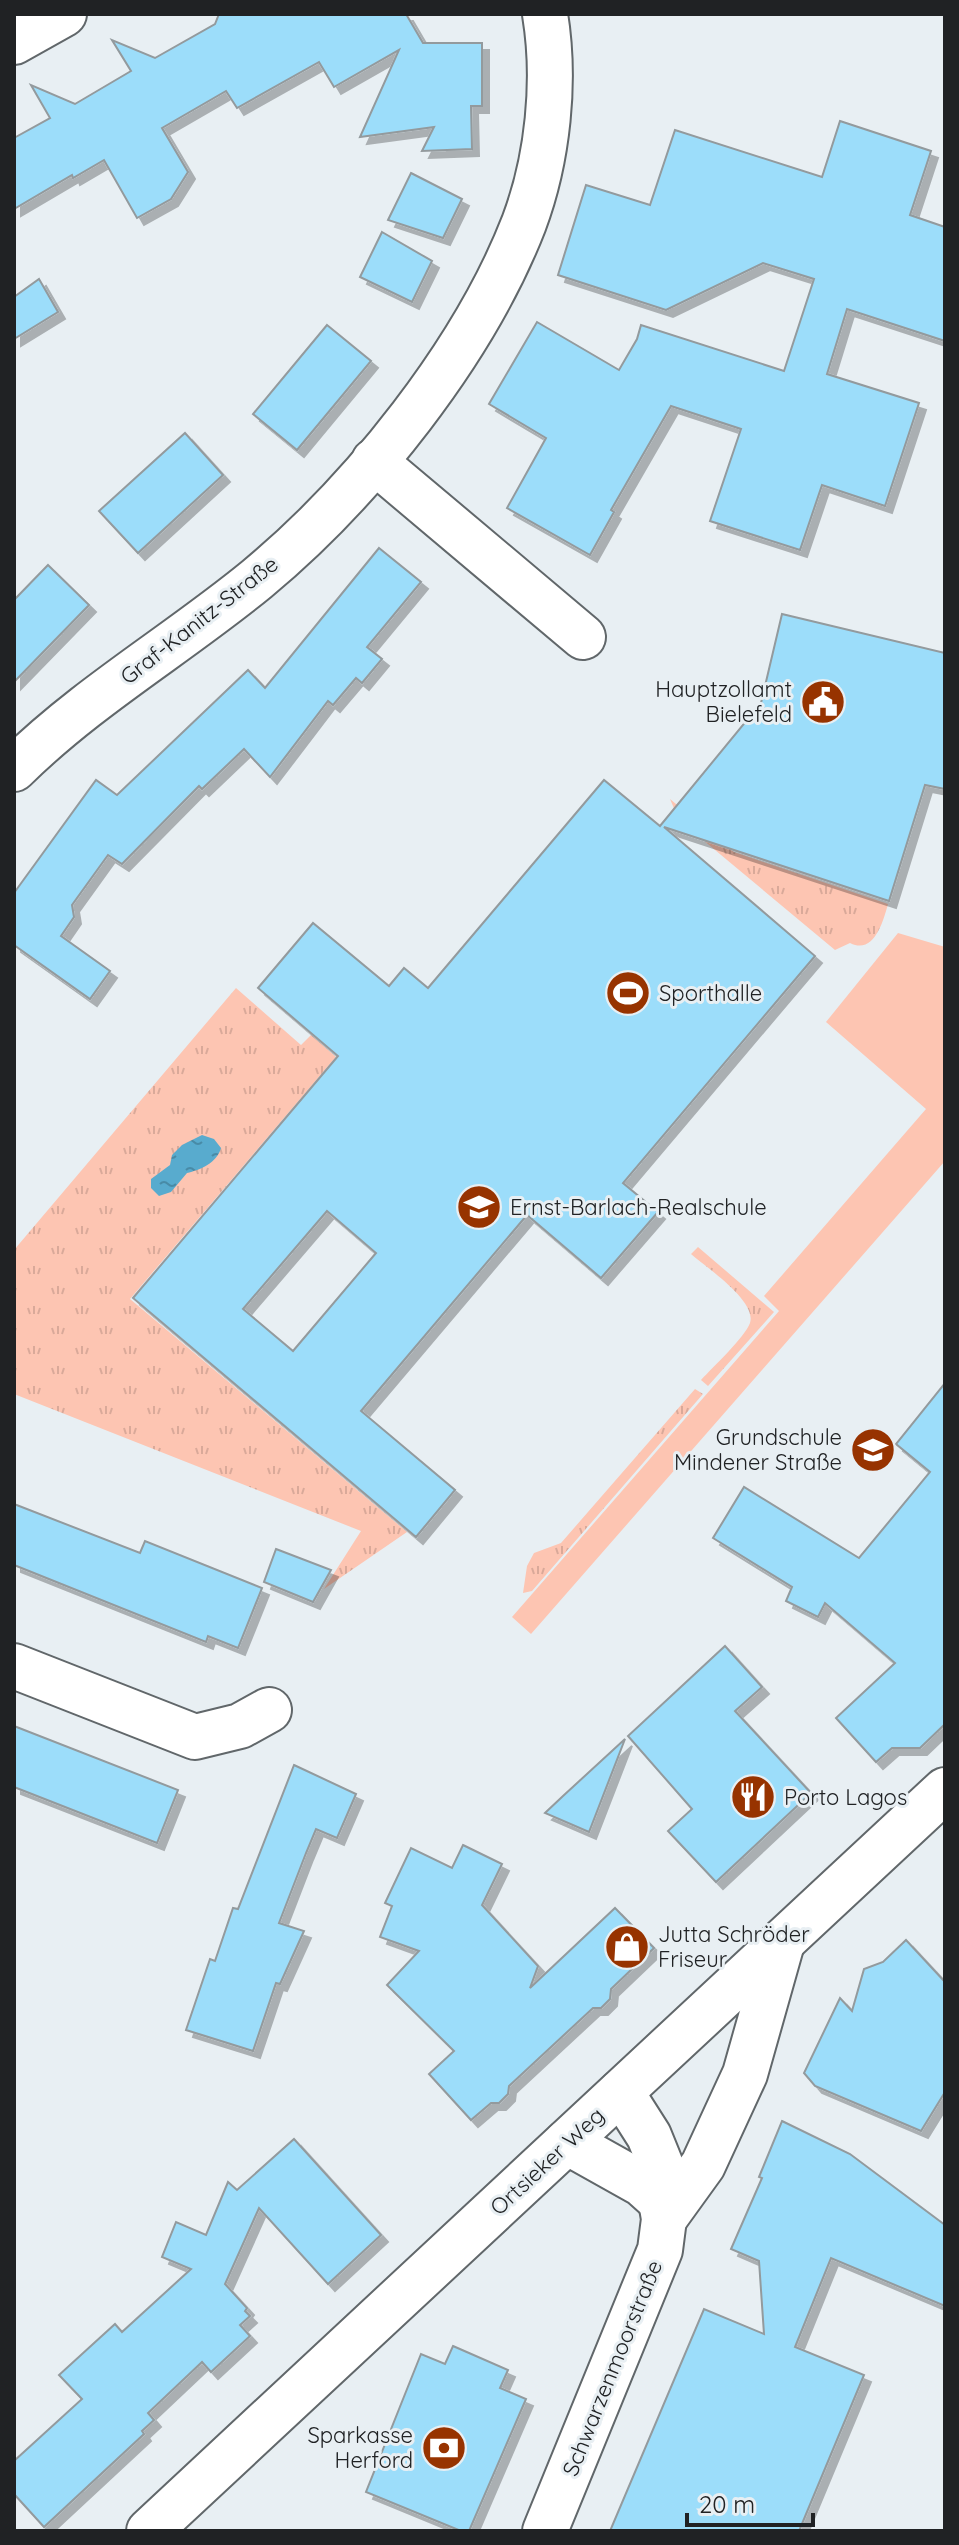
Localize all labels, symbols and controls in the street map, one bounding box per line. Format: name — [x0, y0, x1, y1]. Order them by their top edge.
street label: Graf-Kanitz-Straße — [114, 550, 284, 690]
place label: Hauptzollamt Bielefeld — [655, 675, 792, 728]
public building icon: Hauptzollamt Bielefeld — [799, 678, 847, 726]
sports icon: Sporthalle — [604, 969, 652, 1017]
place label: Sporthalle — [659, 979, 762, 1007]
school or university icon: Ernst-Barlach-Realschule — [455, 1183, 503, 1231]
place label: Ernst-Barlach-Realschule — [510, 1193, 767, 1221]
place label: Grundschule Mindener Straße — [674, 1423, 842, 1476]
school or university icon: Grundschule Mindener Straße — [849, 1426, 897, 1474]
restaurant icon: Porto Lagos — [729, 1773, 777, 1821]
place label: Porto Lagos — [784, 1783, 907, 1811]
place label: Jutta Schröder Friseur — [658, 1920, 810, 1973]
shop icon: Jutta Schröder Friseur — [603, 1923, 651, 1971]
street label: Ortsieker Weg — [484, 2101, 610, 2221]
street label: Schwarzenmoorstraße — [556, 2256, 668, 2480]
place label: Sparkasse Herford — [307, 2421, 413, 2474]
bank icon: Sparkasse Herford — [420, 2424, 468, 2472]
scale bar — [687, 2477, 813, 2527]
text: 20 m — [699, 2489, 755, 2519]

